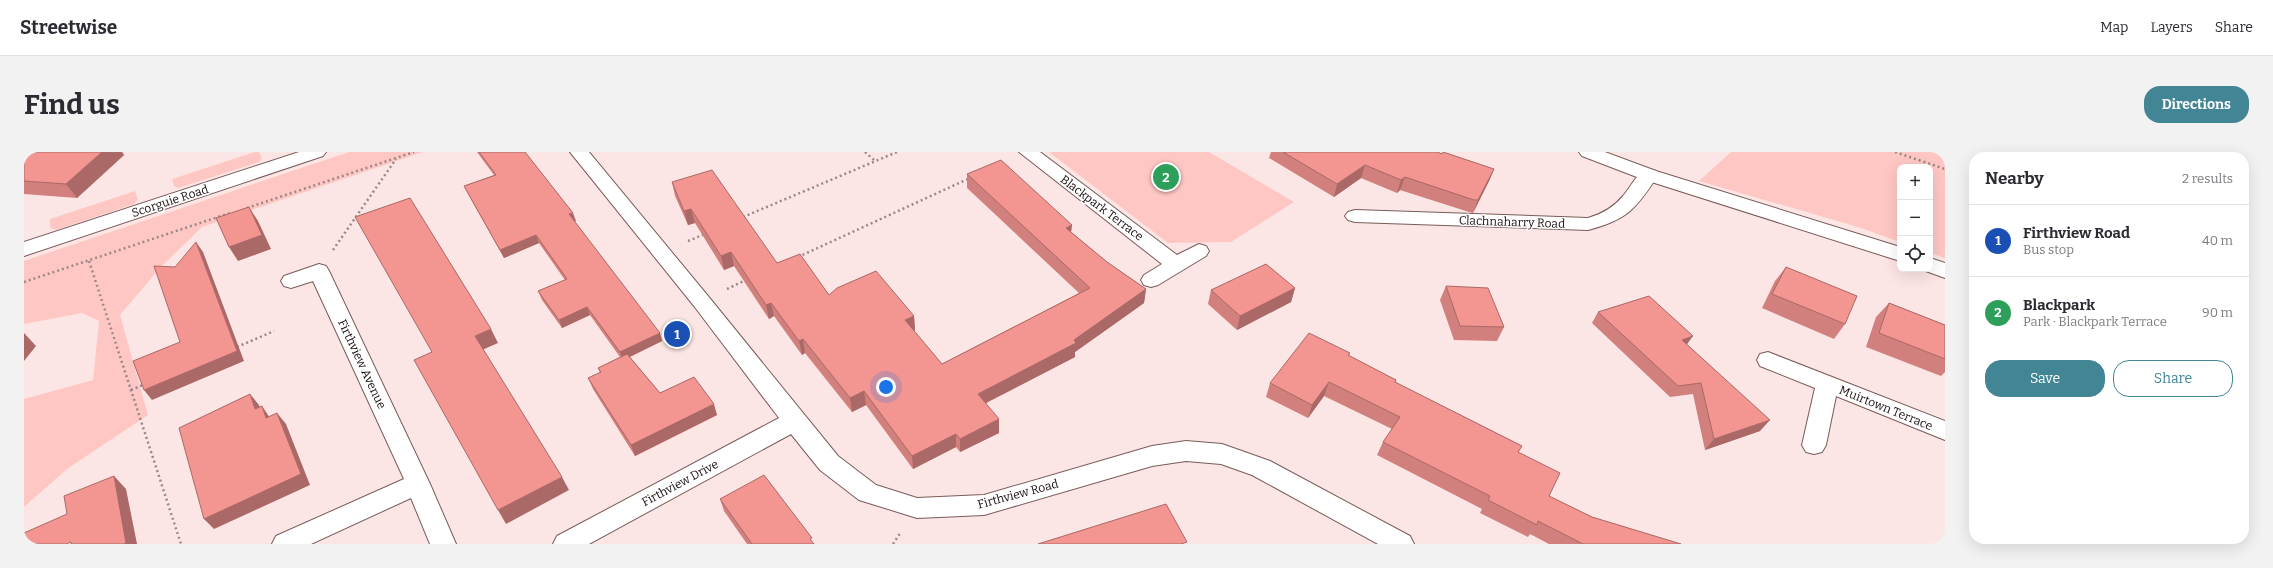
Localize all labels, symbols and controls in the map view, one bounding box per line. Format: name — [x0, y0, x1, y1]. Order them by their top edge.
text: Streetwise — [20, 16, 117, 39]
text: Map — [2100, 19, 2128, 36]
text: Layers — [2150, 19, 2193, 36]
text: Share — [2215, 19, 2253, 36]
button: Directions — [2144, 86, 2249, 123]
text: Find us — [24, 88, 120, 121]
pin: 2 — [1153, 162, 1179, 192]
map controls — [1897, 164, 1933, 272]
button: + — [1897, 164, 1933, 200]
text: Nearby — [1985, 168, 2044, 189]
text: 2 results — [2182, 171, 2233, 186]
street label: Blackpark Terrace — [1058, 172, 1146, 244]
street label: Scorguie Road — [130, 182, 210, 220]
button: − — [1897, 200, 1933, 236]
street label: Clachnaharry Road — [1459, 213, 1565, 231]
text: Firthview Road — [2023, 224, 2130, 242]
text: 1 — [1995, 233, 2001, 248]
text: 40 m — [2202, 233, 2233, 248]
button: locate — [1897, 236, 1933, 272]
text: Bus stop — [2023, 242, 2074, 257]
text: Blackpark — [2023, 296, 2095, 314]
text: 2 — [1994, 305, 2002, 320]
text: 90 m — [2202, 305, 2233, 320]
text: Park · Blackpark Terrace — [2023, 314, 2167, 329]
street label: Firthview Avenue — [335, 317, 389, 411]
pin: 1 — [664, 319, 690, 349]
button: Save — [1985, 360, 2105, 397]
button: Share — [2113, 360, 2233, 397]
your location — [876, 377, 896, 397]
street label: Muirtown Terrace — [1837, 383, 1935, 433]
street label: Firthview Drive — [639, 457, 721, 509]
street label: Firthview Road — [976, 476, 1060, 512]

